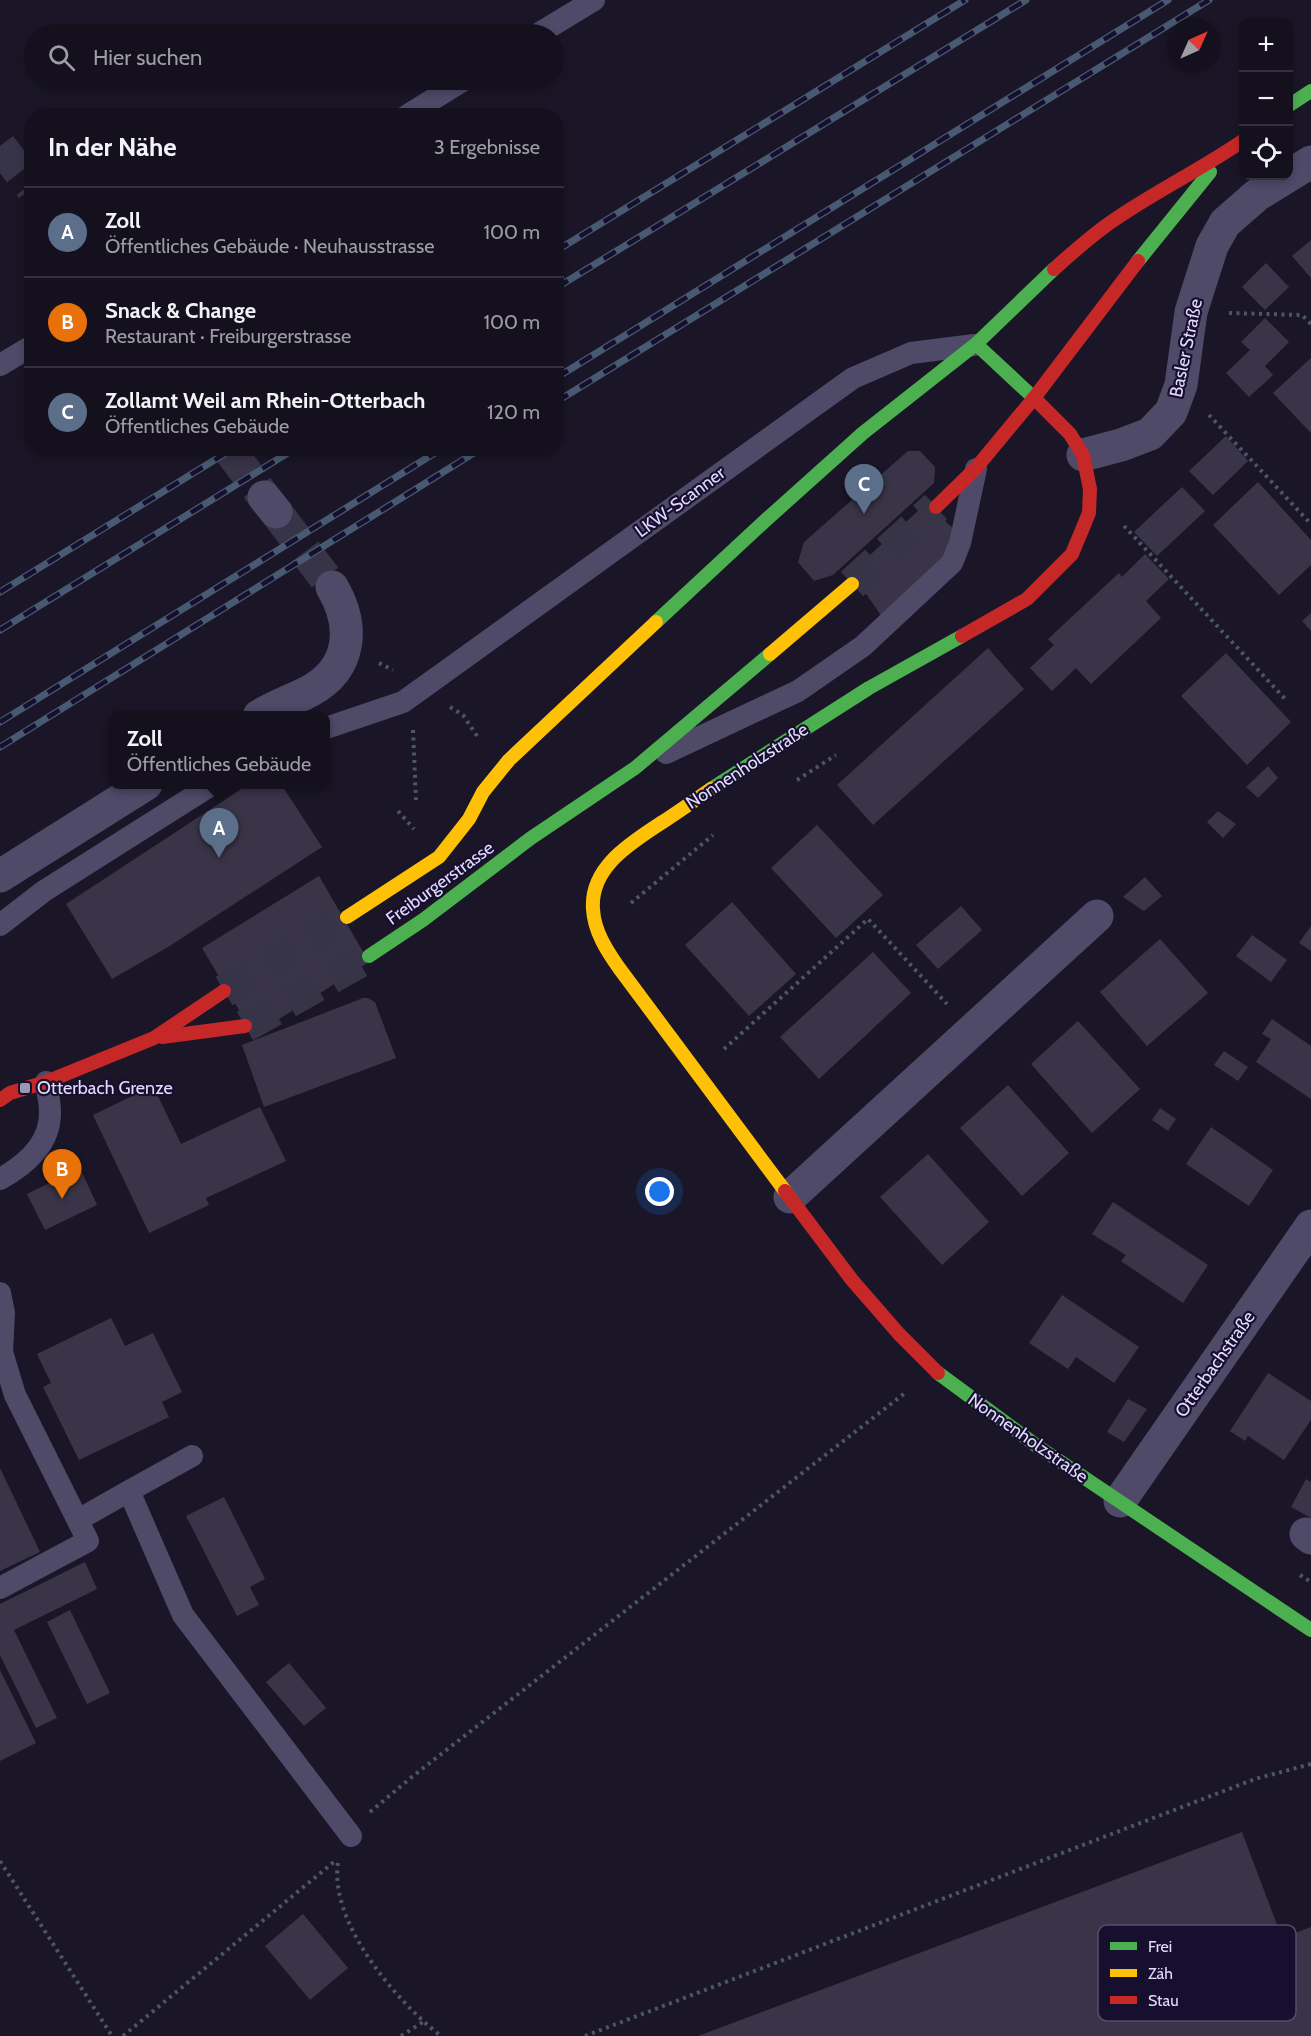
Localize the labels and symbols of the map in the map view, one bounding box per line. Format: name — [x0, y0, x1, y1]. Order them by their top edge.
north arrow — [1167, 18, 1221, 72]
street label: Basler Straße — [1165, 297, 1207, 399]
street label: LKW-Scanner — [631, 462, 730, 542]
pin: C — [844, 464, 884, 514]
street label: Nonnenholzstraße — [682, 718, 812, 814]
pin: A — [200, 808, 238, 858]
street label: Freiburgerstrasse — [382, 837, 498, 929]
place label: Otterbach Grenze — [37, 1077, 173, 1099]
marker: Otterbach Grenze — [18, 1081, 32, 1095]
pin: B — [42, 1150, 82, 1199]
your location — [645, 1177, 674, 1206]
street label: Otterbachstraße — [1170, 1307, 1260, 1421]
street label: Nonnenholzstraße — [964, 1388, 1092, 1488]
legend — [1098, 1925, 1296, 2021]
text: Frei — [1148, 1937, 1172, 1956]
text: Zäh — [1148, 1964, 1173, 1983]
text: Stau — [1148, 1991, 1179, 2010]

